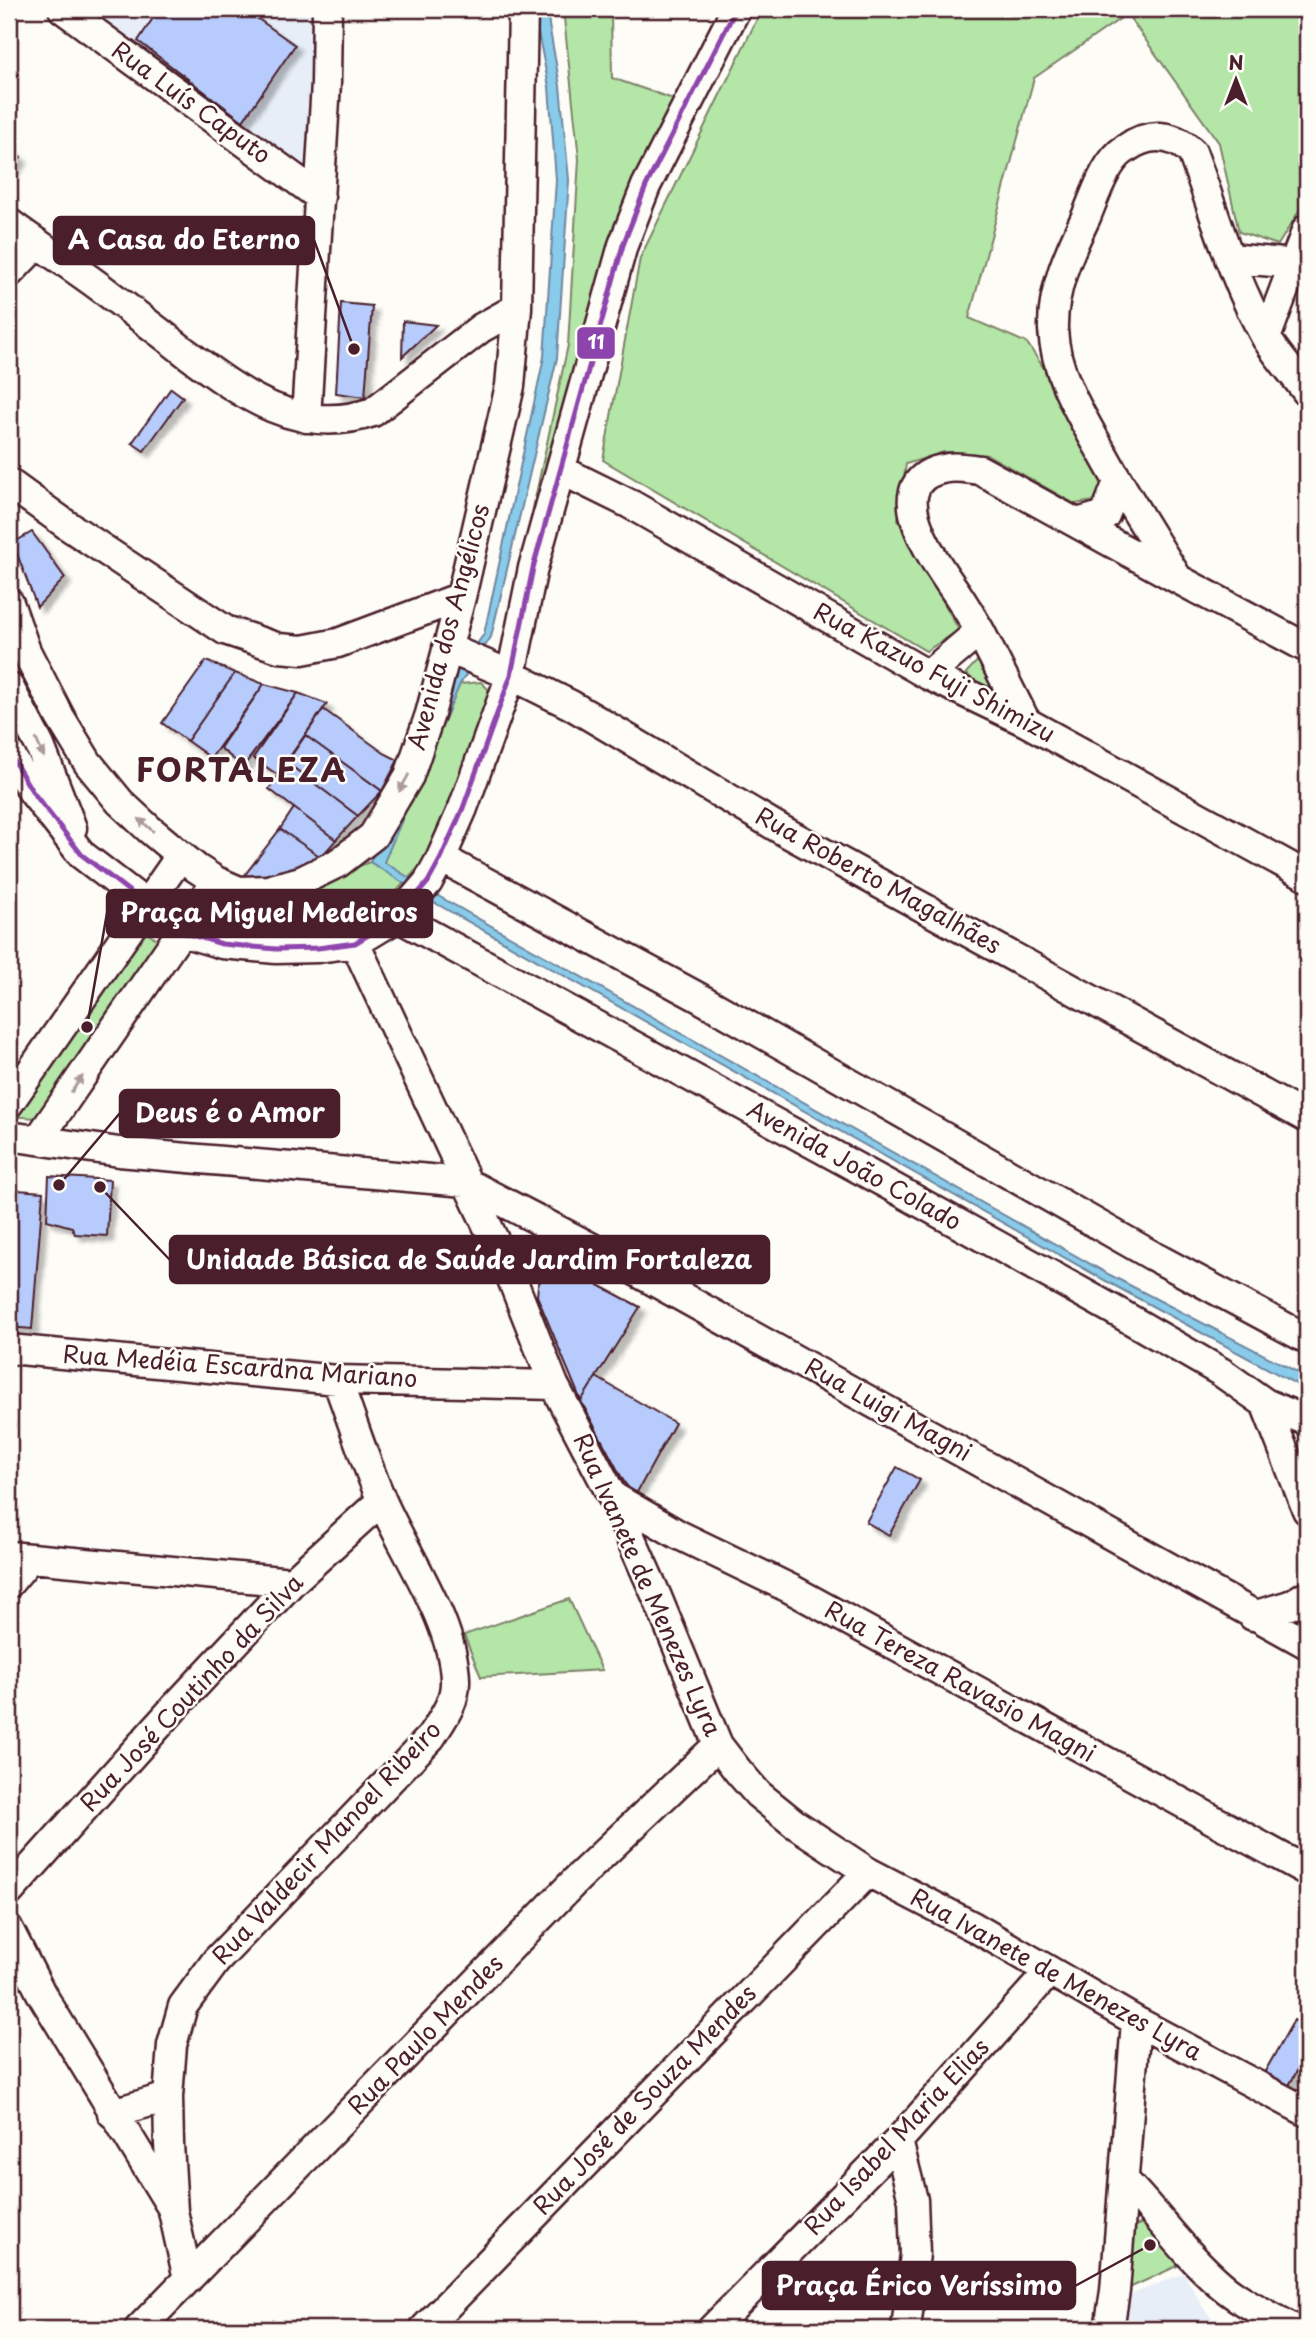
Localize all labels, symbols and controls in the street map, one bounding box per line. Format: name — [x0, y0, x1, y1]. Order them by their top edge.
street label: Rua Luís Caputo — [105, 31, 279, 172]
north arrow — [1200, 46, 1270, 116]
text: N — [1228, 48, 1244, 76]
callout: A Casa do Eterno — [54, 217, 314, 264]
text: A Casa do Eterno — [68, 219, 300, 258]
line badge: 11 — [576, 326, 616, 360]
text: 11 — [587, 327, 605, 355]
street label: Avenida dos Angélicos — [397, 499, 497, 754]
street label: Rua Kazuo Fuji Shimizu — [808, 592, 1062, 750]
one-way arrow — [34, 738, 46, 758]
district label: FORTALEZA — [136, 745, 348, 793]
one-way arrow — [398, 773, 410, 792]
street label: Rua Roberto Magalhães — [750, 797, 1008, 962]
one-way arrow — [137, 818, 154, 833]
callout: Praça Miguel Medeiros — [107, 890, 432, 937]
text: Praça Miguel Medeiros — [120, 892, 418, 931]
one-way arrow — [70, 1075, 84, 1093]
callout: Deus é o Amor — [120, 1090, 339, 1137]
street label: Avenida João Colado — [741, 1090, 969, 1238]
text: Deus é o Amor — [135, 1092, 325, 1131]
callout: Unidade Básica de Saúde Jardim Fortaleza — [170, 1236, 769, 1283]
text: Unidade Básica de Saúde Jardim Fortaleza — [186, 1239, 753, 1278]
street label: Rua Medéia Escardna Mariano — [62, 1335, 419, 1395]
street label: Rua Luigi Magni — [799, 1347, 979, 1469]
street label: Rua Ivanete de Menezes Lyra — [566, 1427, 732, 1742]
street label: Rua José Coutinho da Silva — [70, 1564, 311, 1819]
street label: Rua Tereza Ravasio Magni — [819, 1591, 1103, 1770]
street label: Rua Valdecir Manoel Ribeiro — [203, 1712, 448, 1972]
street label: Rua Ivanete de Menezes Lyra — [905, 1878, 1210, 2069]
street label: Rua Paulo Mendes — [338, 1945, 511, 2122]
street label: Rua José de Souza Mendes — [524, 1975, 764, 2222]
street label: Rua Isabel Maria Elias — [794, 2029, 997, 2242]
callout: Praça Érico Veríssimo — [763, 2262, 1075, 2309]
text: Praça Érico Veríssimo — [776, 2265, 1062, 2304]

